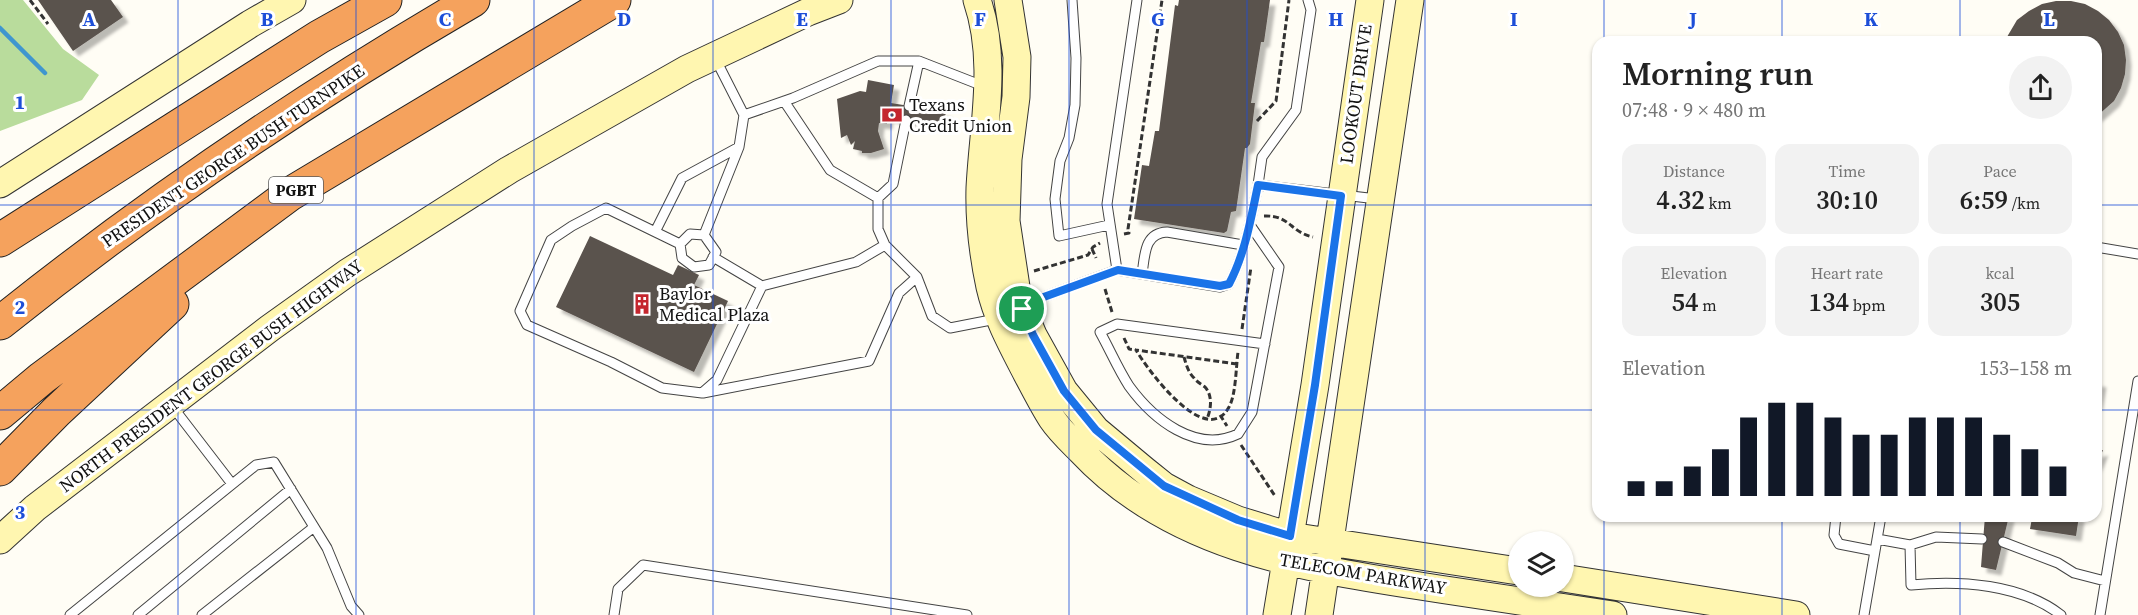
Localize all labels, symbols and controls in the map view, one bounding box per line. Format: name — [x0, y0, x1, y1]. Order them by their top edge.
text: A — [82, 5, 96, 33]
text: B — [260, 5, 274, 33]
text: C — [439, 5, 451, 33]
text: D — [617, 5, 631, 33]
text: E — [796, 5, 808, 33]
text: F — [974, 5, 986, 33]
text: G — [1151, 5, 1165, 33]
text: H — [1328, 5, 1344, 33]
text: I — [1510, 5, 1518, 33]
text: J — [1687, 5, 1697, 33]
text: K — [1864, 5, 1878, 33]
text: L — [2043, 5, 2055, 33]
street label: LOOKOUT DRIVE — [1333, 22, 1378, 165]
text: Morning run — [1622, 51, 1814, 96]
button: share — [2009, 56, 2072, 119]
street label: PRESIDENT GEORGE BUSH TURNPIKE — [96, 58, 369, 253]
text: 1 — [15, 88, 25, 116]
place label: Texans Credit Union — [909, 92, 1012, 138]
text: 07:48 · 9 × 480 m — [1622, 96, 1766, 124]
bank icon: Texans Credit Union — [880, 103, 904, 127]
text: Distance — [1663, 160, 1725, 182]
text: Time — [1828, 160, 1866, 182]
text: Pace — [1983, 160, 2017, 182]
road number: PGBT — [269, 177, 323, 203]
text: 4.32 — [1656, 182, 1705, 218]
text: 30:10 — [1816, 182, 1878, 218]
text: 6:59 — [1960, 182, 2008, 218]
text: km — [1705, 192, 1732, 214]
text: /km — [2008, 192, 2040, 214]
street label: NORTH PRESIDENT GEORGE BUSH HIGHWAY — [54, 253, 368, 498]
text: Elevation — [1661, 262, 1727, 284]
text: Heart rate — [1811, 262, 1883, 284]
text: kcal — [1985, 262, 2015, 284]
place label: Baylor Medical Plaza — [659, 281, 770, 327]
pin — [996, 283, 1047, 334]
text: 54 — [1671, 284, 1698, 320]
text: 134 — [1808, 284, 1849, 320]
text: 305 — [1980, 284, 2020, 320]
building icon: Baylor Medical Plaza — [630, 292, 654, 316]
icon: arrive — [1005, 292, 1038, 325]
text: 2 — [15, 293, 26, 321]
text: m — [1698, 294, 1717, 316]
text: bpm — [1849, 294, 1886, 316]
text: Elevation — [1622, 354, 1706, 382]
text: 153–158 m — [1979, 354, 2072, 382]
text: 3 — [15, 498, 26, 526]
map controls — [1508, 531, 1574, 597]
button: layers — [1508, 531, 1574, 597]
street label: TELECOM PARKWAY — [1278, 547, 1449, 601]

